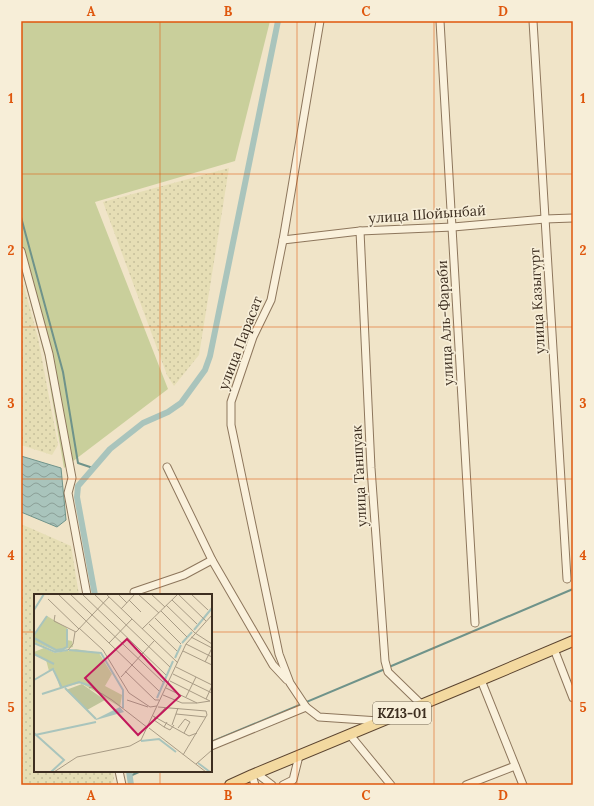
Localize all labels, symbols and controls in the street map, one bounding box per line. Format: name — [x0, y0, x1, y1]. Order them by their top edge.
text: A — [87, 3, 96, 20]
text: B — [224, 3, 233, 20]
text: C — [362, 3, 371, 20]
text: D — [498, 3, 508, 20]
text: 1 — [8, 90, 14, 107]
text: 1 — [580, 90, 586, 107]
street label: улица Шойынбай — [368, 201, 486, 227]
text: 2 — [8, 242, 15, 259]
text: 2 — [580, 242, 587, 259]
street label: улица Казыгурт — [525, 247, 549, 355]
street label: улица Аль-Фараби — [433, 260, 457, 386]
street label: улица Парасат — [214, 294, 266, 392]
text: 3 — [7, 395, 15, 412]
text: 3 — [579, 395, 587, 412]
street label: улица Таншуак — [347, 424, 371, 527]
text: 4 — [7, 547, 15, 564]
text: 4 — [579, 547, 587, 564]
inset map — [34, 594, 212, 772]
text: 5 — [7, 699, 15, 716]
text: 5 — [579, 699, 587, 716]
road number: KZ13-01 — [373, 702, 431, 724]
text: A — [87, 787, 96, 804]
text: B — [224, 787, 233, 804]
text: C — [362, 787, 371, 804]
text: D — [498, 787, 508, 804]

